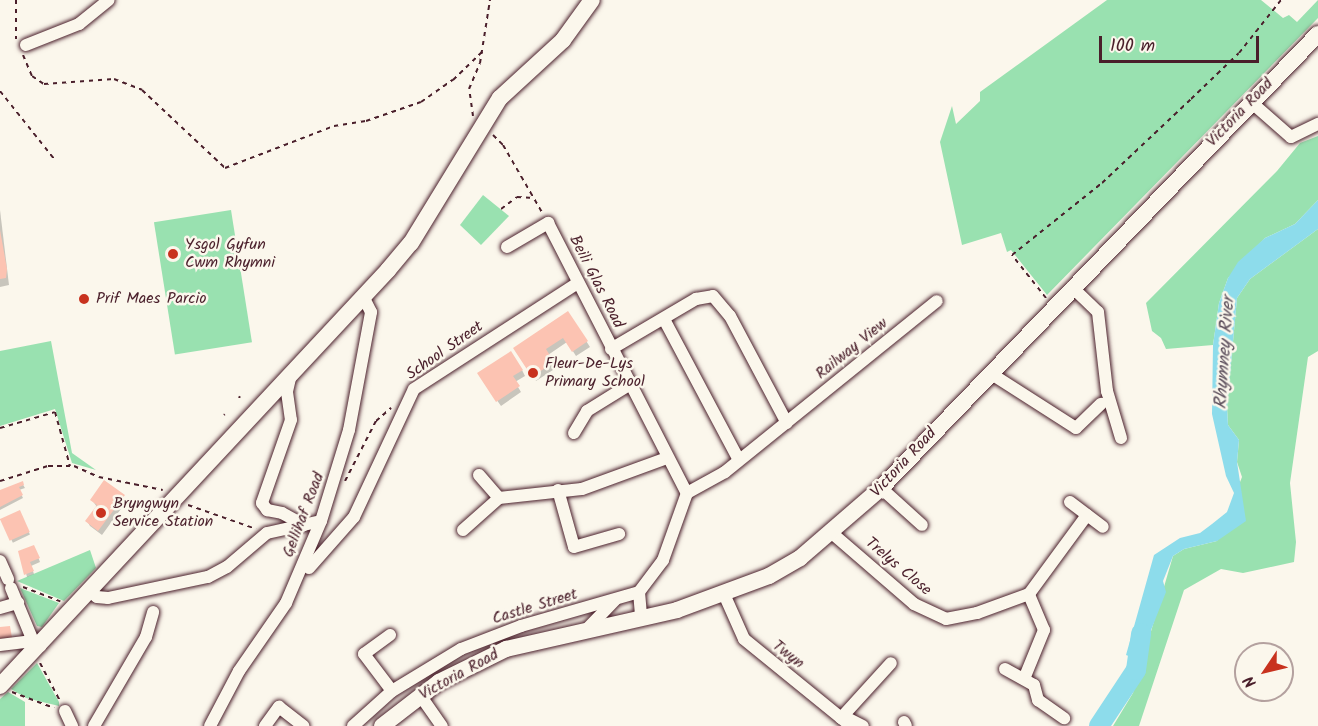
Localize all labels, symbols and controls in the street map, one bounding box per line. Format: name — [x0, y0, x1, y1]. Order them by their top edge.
scale bar — [1102, 24, 1262, 62]
text: 100 m — [1110, 32, 1155, 61]
street label: Victoria Road — [1203, 75, 1277, 151]
street label: Beili Glas Road — [564, 232, 628, 332]
place label: Ysgol Gyfun Cwm Rhymni — [185, 235, 275, 273]
marker: Ysgol Gyfun Cwm Rhymni — [166, 247, 180, 261]
place label: Prif Maes Parcio — [96, 289, 206, 309]
marker: Prif Maes Parcio — [77, 292, 91, 306]
water label: Rhymney River — [1211, 296, 1241, 410]
street label: Railway View — [812, 314, 892, 384]
street label: School Street — [403, 317, 487, 385]
place label: Fleur-De-Lys Primary School — [545, 354, 645, 392]
marker: Fleur-De-Lys Primary School — [526, 366, 540, 380]
street label: Victoria Road — [867, 424, 941, 502]
street label: Gellihaf Road — [279, 470, 329, 560]
place label: Bryngwyn Service Station — [113, 494, 213, 532]
marker: Bryngwyn Service Station — [94, 506, 108, 520]
street label: Trelys Close — [861, 534, 935, 600]
street label: Castle Street — [490, 585, 580, 629]
street label: Twyn — [768, 637, 808, 673]
north arrow — [1234, 642, 1294, 702]
street label: Victoria Road — [416, 645, 502, 705]
text: N — [1237, 670, 1264, 693]

